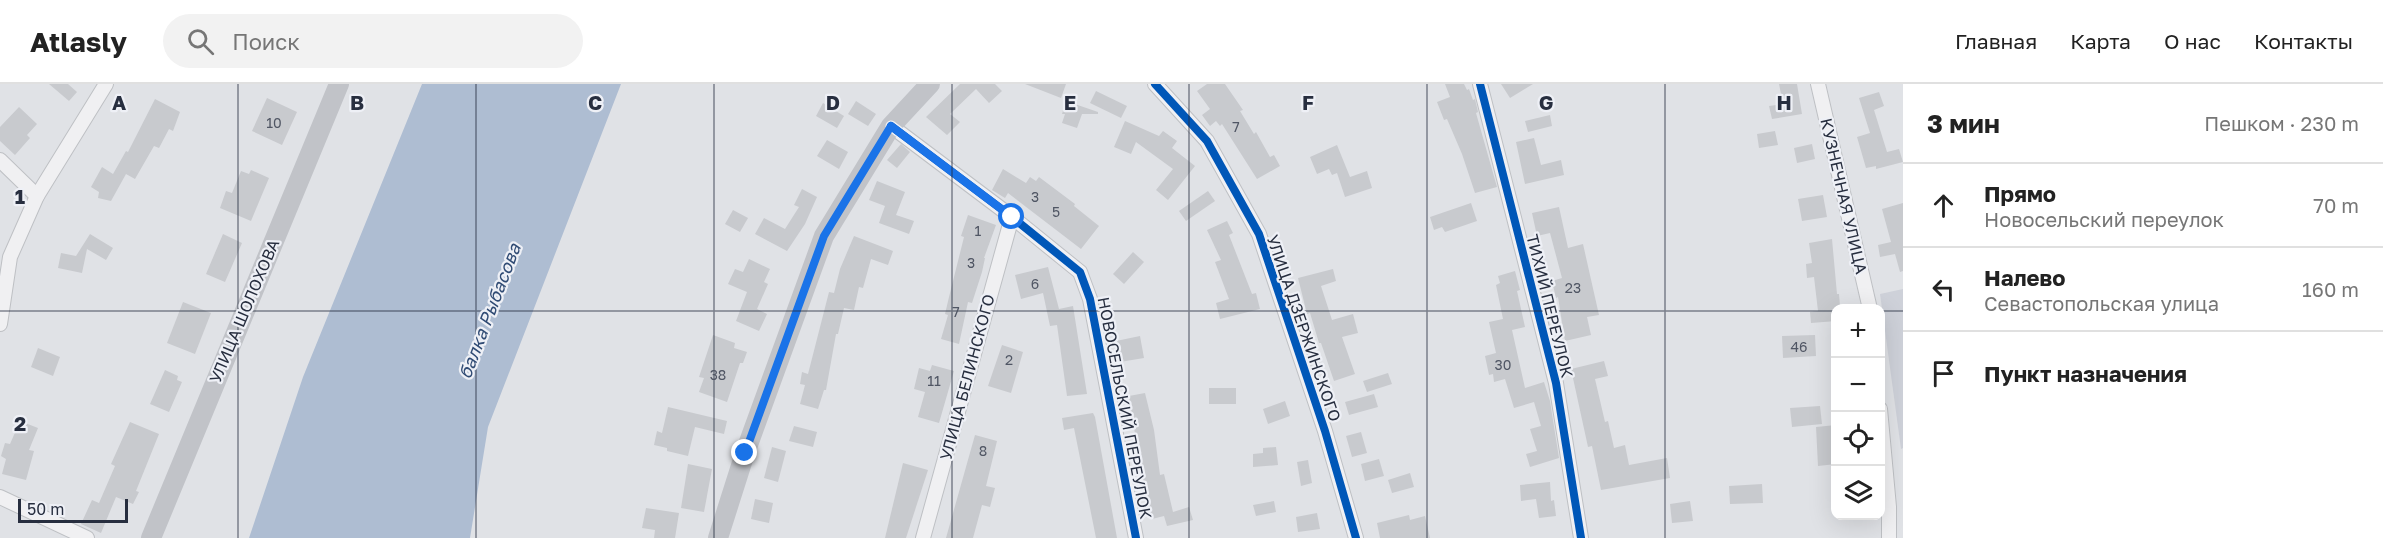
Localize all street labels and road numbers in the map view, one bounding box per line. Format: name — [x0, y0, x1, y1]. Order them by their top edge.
street label: КУЗНЕЧНАЯ УЛИЦА — [1816, 116, 1872, 276]
street label: УЛИЦА ДЗЕРЖИНСКОГО — [1263, 232, 1345, 424]
street label: ТИХИЙ ПЕРЕУЛОК — [1522, 232, 1578, 380]
street label: УЛИЦА ШОЛОХОВА — [205, 236, 283, 386]
street label: УЛИЦА БЕЛИНСКОГО — [935, 292, 999, 462]
street label: НОВОСЕЛЬСКИЙ ПЕРЕУЛОК — [1094, 295, 1156, 521]

